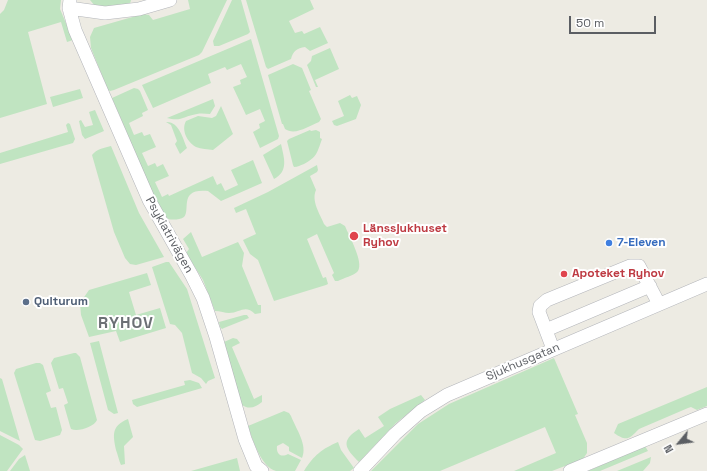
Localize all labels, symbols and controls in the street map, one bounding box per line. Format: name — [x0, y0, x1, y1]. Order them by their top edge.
scale bar — [571, 8, 658, 34]
text: 50 m — [576, 15, 604, 31]
street label: Psykiatrivägen — [142, 194, 196, 276]
place label: Länssjukhuset Ryhov — [363, 222, 447, 250]
marker: Länssjukhuset Ryhov — [348, 230, 360, 242]
place label: 7-Eleven — [617, 236, 666, 250]
marker: 7-Eleven — [604, 238, 614, 248]
place label: Apoteket Ryhov — [572, 267, 664, 281]
marker: Apoteket Ryhov — [559, 269, 569, 279]
place label: Qulturum — [34, 295, 88, 309]
marker: Qulturum — [21, 297, 31, 307]
district label: RYHOV — [98, 314, 154, 334]
street label: Sjukhusgatan — [484, 340, 562, 384]
north arrow — [659, 423, 699, 463]
text: N — [661, 442, 676, 455]

